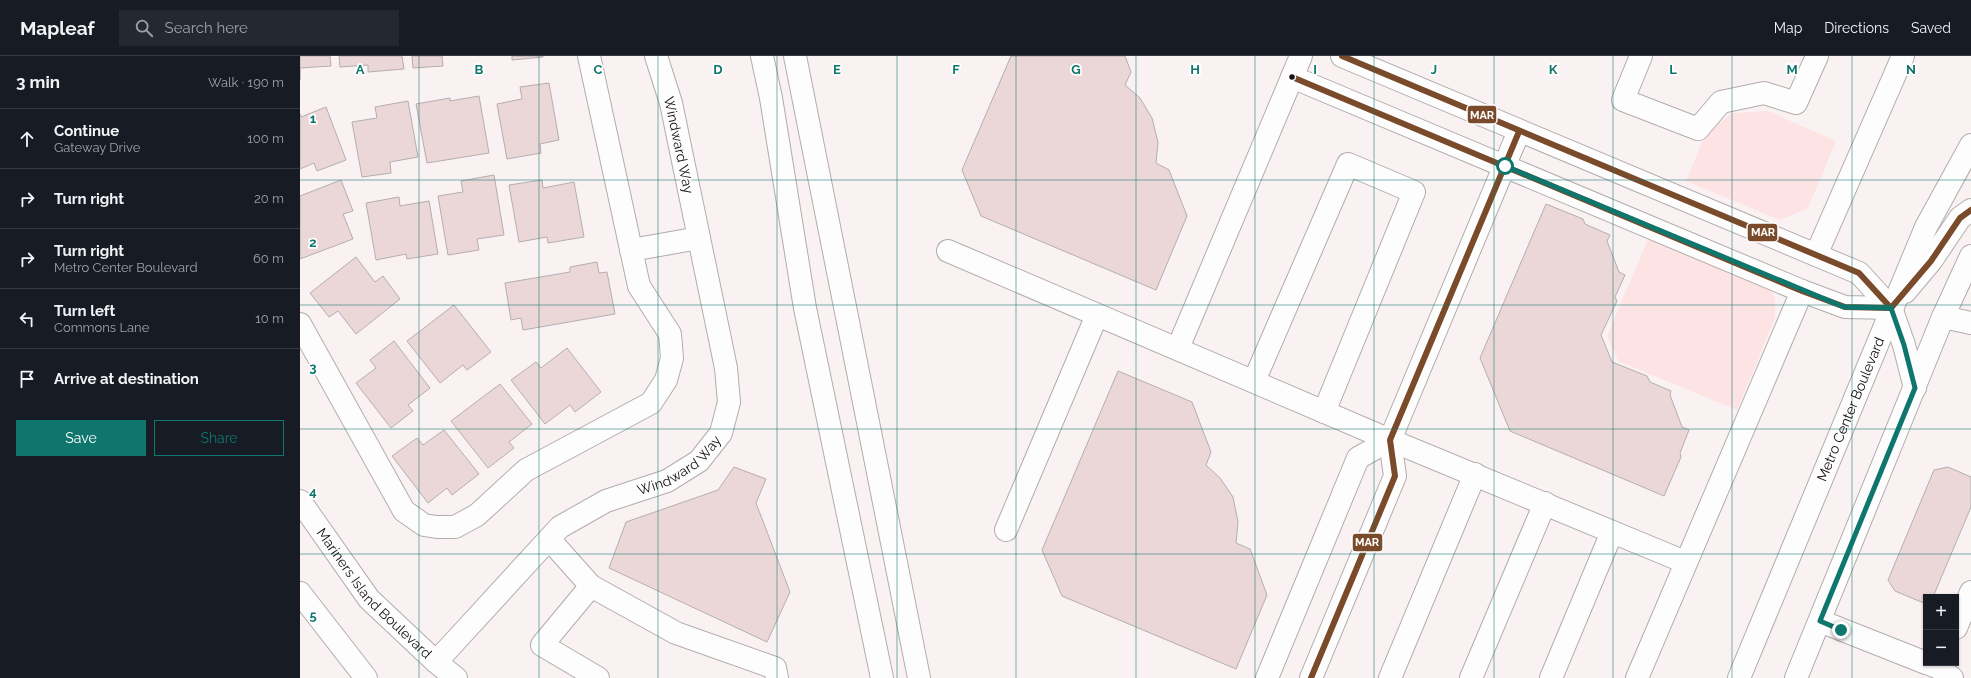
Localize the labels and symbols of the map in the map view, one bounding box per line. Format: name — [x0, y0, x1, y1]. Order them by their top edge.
text: A — [356, 62, 365, 77]
text: B — [475, 62, 484, 77]
text: C — [594, 62, 603, 77]
text: D — [713, 62, 723, 77]
text: E — [833, 62, 841, 77]
text: F — [952, 62, 960, 77]
text: G — [1071, 62, 1081, 77]
text: H — [1190, 62, 1200, 77]
text: I — [1313, 62, 1317, 77]
text: J — [1431, 62, 1437, 77]
text: K — [1549, 62, 1558, 77]
text: L — [1669, 62, 1677, 77]
text: M — [1786, 62, 1798, 77]
text: N — [1906, 62, 1916, 77]
unlabelled marker — [1287, 72, 1297, 82]
street label: Windward Way — [661, 95, 697, 195]
line badge: MAR — [1467, 105, 1497, 124]
text: MAR — [1470, 109, 1495, 122]
text: 1 — [310, 111, 317, 126]
route start — [1496, 157, 1514, 175]
line badge: MAR — [1747, 223, 1778, 242]
text: MAR — [1751, 226, 1776, 239]
text: 2 — [309, 235, 317, 250]
street label: Metro Center Boulevard — [1813, 335, 1887, 484]
text: 3 — [309, 360, 317, 375]
street label: Windward Way — [635, 432, 724, 498]
text: 4 — [309, 484, 317, 499]
street label: Mariners Island Boulevard — [314, 525, 435, 662]
line badge: MAR — [1352, 533, 1383, 552]
text: MAR — [1355, 536, 1380, 549]
text: 5 — [309, 608, 317, 623]
route end — [1832, 621, 1850, 639]

